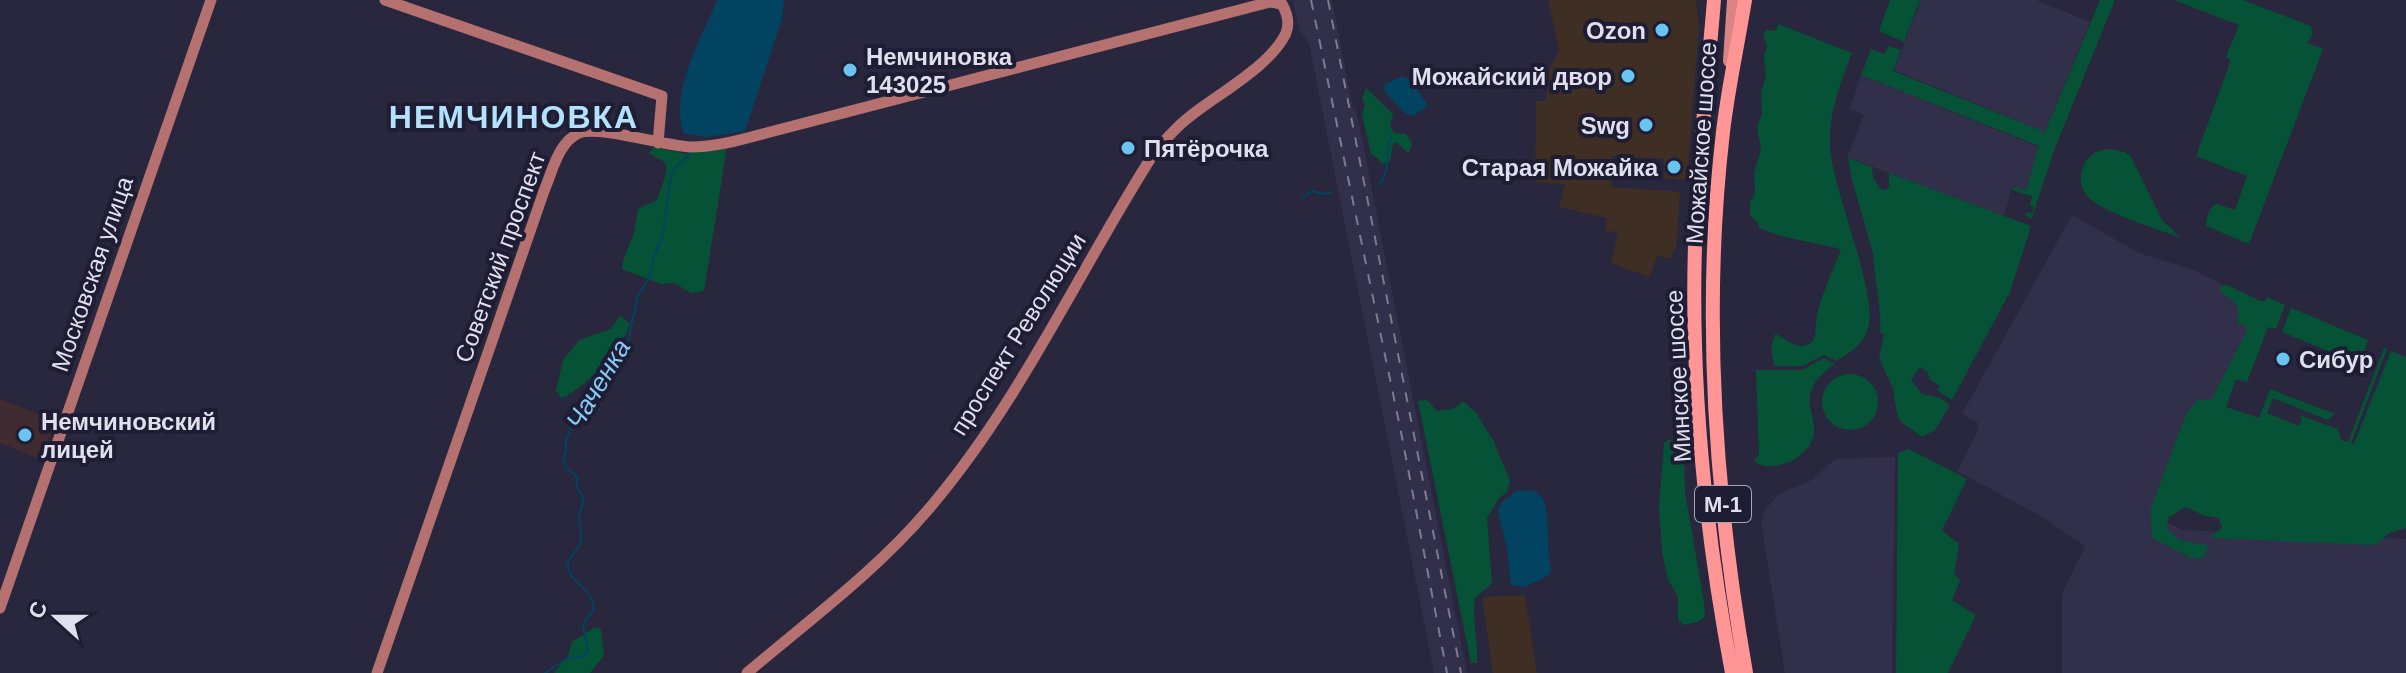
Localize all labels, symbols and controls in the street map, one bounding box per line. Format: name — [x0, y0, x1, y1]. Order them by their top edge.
place label: Ozon — [1586, 17, 1646, 44]
marker: Ozon — [1653, 21, 1671, 39]
street label: Можайское шоссе — [1680, 41, 1722, 245]
place label: Немчиновка 143025 — [866, 43, 1013, 98]
marker: Немчиновка 143025 — [841, 61, 859, 79]
place label: Можайский двор — [1412, 63, 1612, 90]
marker: Можайский двор — [1619, 67, 1637, 85]
district label: НЕМЧИНОВКА — [389, 99, 639, 135]
place label: Swg — [1581, 112, 1630, 139]
marker: Swg — [1637, 116, 1655, 134]
place label: Пятёрочка — [1144, 135, 1269, 162]
marker: Пятёрочка — [1119, 139, 1137, 157]
street label: Советский проспект — [449, 148, 551, 366]
place label: Старая Можайка — [1462, 154, 1659, 181]
marker: Старая Можайка — [1665, 158, 1683, 176]
street label: Московская улица — [46, 172, 138, 375]
street label: проспект Революции — [945, 228, 1091, 440]
street label: Минское шоссе — [1660, 289, 1696, 463]
water label: Чаченка — [560, 334, 636, 434]
place label: Сибур — [2299, 346, 2373, 373]
marker: Сибур — [2274, 350, 2292, 368]
place label: Немчиновский лицей — [41, 408, 216, 463]
marker: Немчиновский лицей — [16, 426, 34, 444]
road number: М-1 — [1695, 486, 1751, 522]
north arrow — [16, 577, 96, 657]
text: С — [23, 598, 52, 622]

